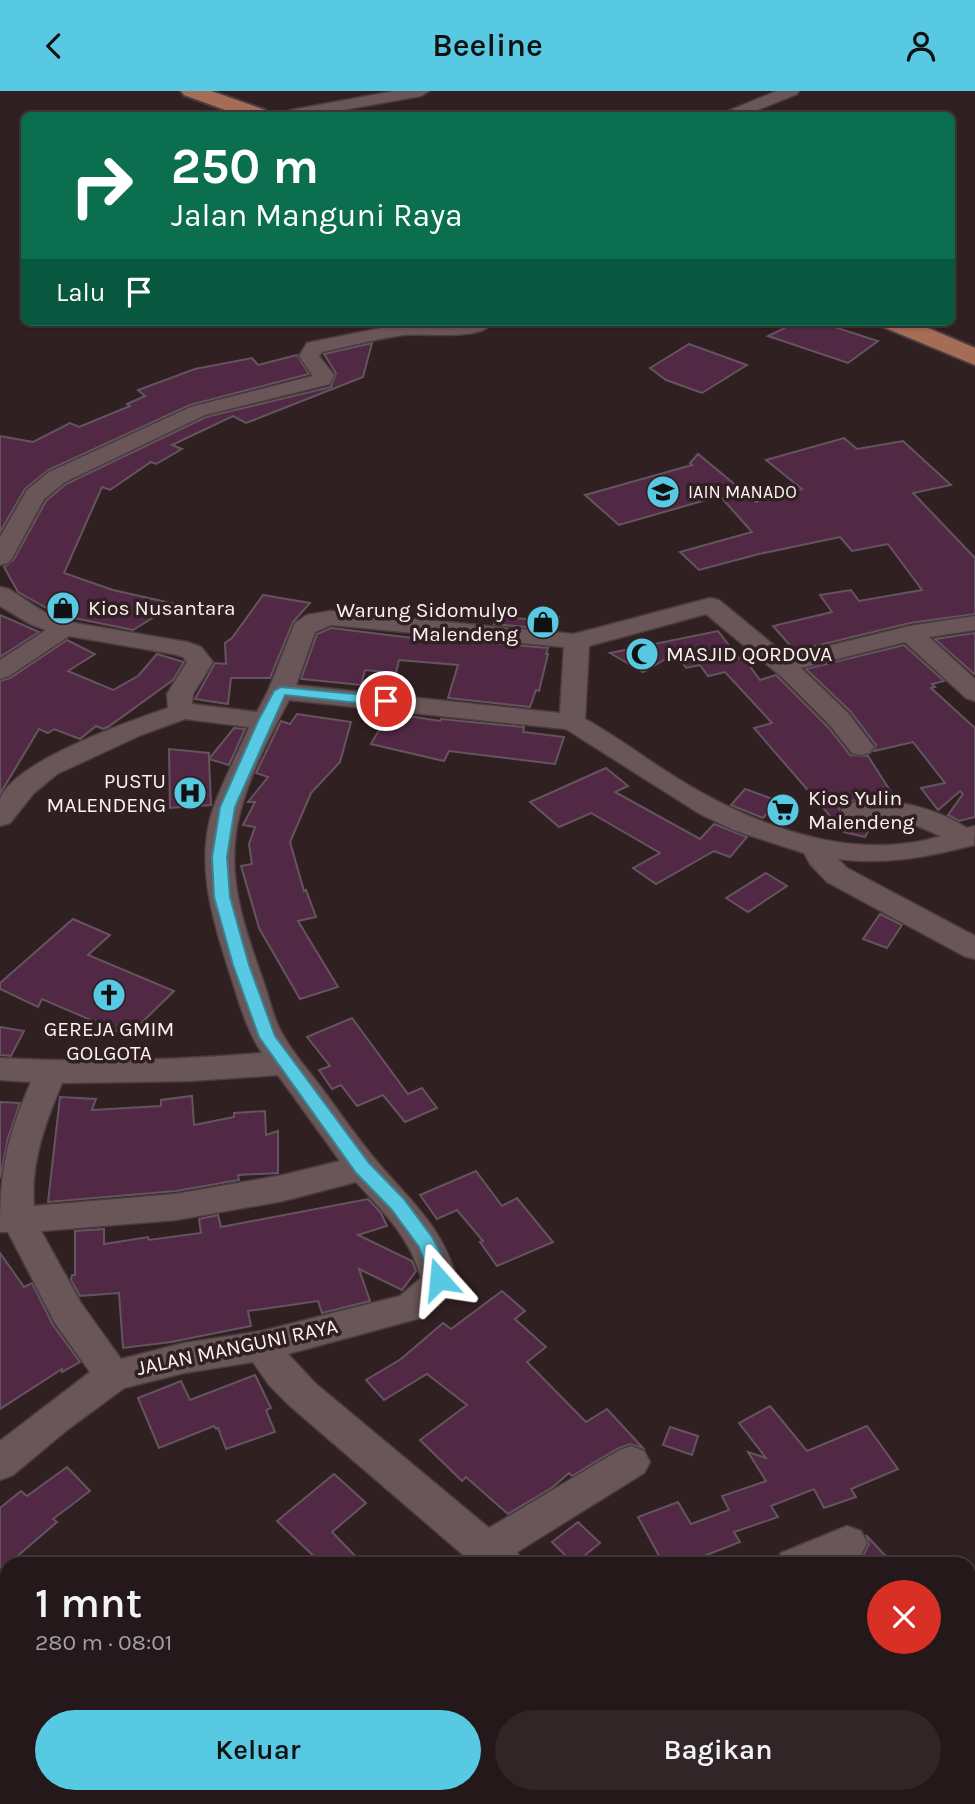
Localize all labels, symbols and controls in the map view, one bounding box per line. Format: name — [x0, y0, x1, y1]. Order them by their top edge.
icon: back — [35, 27, 73, 65]
text: Beeline — [432, 27, 543, 64]
icon: person — [902, 27, 940, 65]
text: 250 m — [171, 138, 319, 195]
icon: right — [56, 140, 147, 231]
text: Jalan Manguni Raya — [171, 197, 463, 234]
icon: arrive — [120, 273, 158, 311]
text: Lalu — [56, 277, 106, 308]
school or university icon: IAIN MANADO — [644, 473, 682, 511]
place label: IAIN MANADO — [688, 481, 797, 503]
shop icon: Kios Nusantara — [44, 589, 82, 627]
place label: Kios Nusantara — [88, 596, 235, 620]
place label: Warung Sidomulyo Malendeng — [336, 598, 518, 646]
shop icon: Warung Sidomulyo Malendeng — [524, 603, 562, 641]
mosque icon: MASJID QORDOVA — [623, 635, 661, 673]
place label: MASJID QORDOVA — [666, 642, 832, 666]
pin — [356, 671, 416, 731]
icon: arrive — [367, 682, 405, 720]
place label: PUSTU MALENDENG — [47, 769, 166, 817]
hospital icon: PUSTU MALENDENG — [171, 774, 209, 812]
place label: Kios Yulin Malendeng — [808, 786, 915, 834]
supermarket icon: Kios Yulin Malendeng — [764, 791, 802, 829]
church icon: GEREJA GMIM GOLGOTA — [90, 976, 128, 1014]
place label: GEREJA GMIM GOLGOTA — [44, 1017, 174, 1065]
position arrow — [402, 1242, 476, 1316]
street label: JALAN MANGUNI RAYA — [134, 1314, 340, 1380]
text: 1 mnt — [35, 1578, 142, 1628]
button: close — [867, 1580, 941, 1654]
text: 280 m · 08:01 — [35, 1629, 172, 1656]
button: Keluar — [35, 1710, 481, 1790]
button: Bagikan — [495, 1710, 941, 1790]

